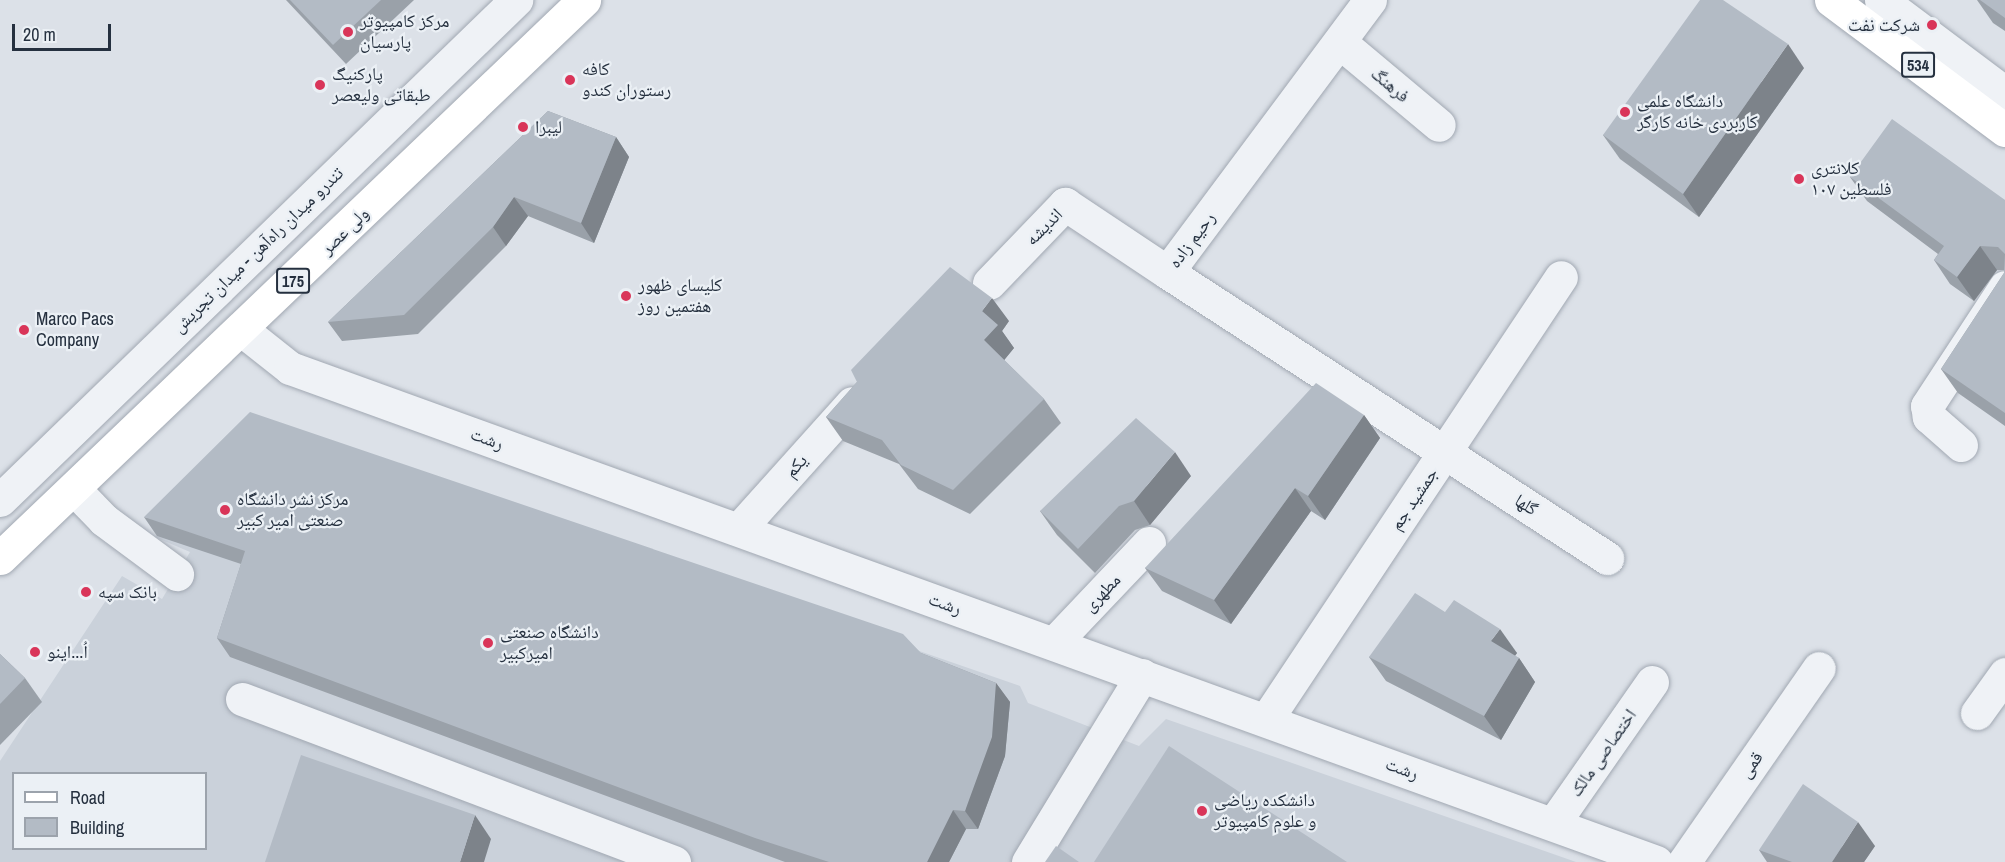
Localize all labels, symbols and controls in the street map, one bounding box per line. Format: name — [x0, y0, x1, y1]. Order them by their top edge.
place label: مرکز کامپیوتر پارسیان — [360, 11, 449, 54]
scale bar — [15, 12, 114, 50]
place label: شرکت نفت — [1848, 14, 1920, 36]
marker: شرکت نفت — [1925, 18, 1939, 32]
text: 20 m — [23, 22, 56, 47]
marker: مرکز کامپیوتر پارسیان — [341, 25, 355, 39]
road number: 534 — [1900, 52, 1936, 78]
place label: کافه رستوران کندو — [582, 59, 671, 101]
street label: فرهنگ — [1367, 63, 1413, 107]
place label: پارکنیگ طبقاتی ولیعصر — [332, 64, 431, 106]
marker: کافه رستوران کندو — [563, 73, 577, 87]
marker: پارکنیگ طبقاتی ولیعصر — [313, 78, 327, 92]
place label: دانشگاه علمی کاربردی خانه کارگر — [1637, 91, 1758, 134]
marker: دانشگاه علمی کاربردی خانه کارگر — [1618, 105, 1632, 119]
place label: لیبرا — [535, 116, 562, 138]
marker: لیبرا — [516, 120, 530, 134]
place label: کلانتری ۱۰۷ فلسطین — [1811, 158, 1892, 201]
street label: تندرو میدان راه‌آهن - میدان تجریش — [168, 163, 348, 337]
marker: کلانتری ۱۰۷ فلسطین — [1792, 172, 1806, 186]
street label: ولی عصر — [316, 203, 374, 259]
street label: اندیشه — [1021, 204, 1067, 250]
street label: رحیم زاده — [1164, 208, 1220, 272]
road number: 175 — [275, 268, 311, 294]
place label: کلیسای ظهور هفتمین روز — [638, 275, 722, 318]
marker: کلیسای ظهور هفتمین روز — [619, 289, 633, 303]
place label: Marco Pacs Company — [36, 309, 114, 352]
marker: Marco Pacs Company — [17, 323, 31, 337]
street label: رشت — [468, 423, 506, 455]
street label: یکم — [780, 450, 812, 482]
street label: جمشید جم — [1385, 464, 1443, 534]
place label: مرکز نشر دانشگاه صنعتی امیر کبیر — [237, 489, 348, 532]
street label: گلها — [1510, 490, 1542, 520]
marker: مرکز نشر دانشگاه صنعتی امیر کبیر — [218, 503, 232, 517]
street label: مطهری — [1079, 569, 1125, 617]
place label: بانک سپه — [98, 581, 157, 603]
marker: بانک سپه — [79, 585, 93, 599]
street label: رشت — [926, 588, 964, 620]
place label: دانشگاه صنعتی امیرکبیر — [500, 622, 599, 664]
marker: دانشگاه صنعتی امیرکبیر — [481, 636, 495, 650]
place label: اُ...اینو — [47, 641, 88, 663]
marker: اُ...اینو — [28, 645, 42, 659]
street label: اختصاصی مالک — [1565, 705, 1641, 801]
street label: قمی — [1734, 748, 1768, 782]
street label: رشت — [1383, 753, 1421, 785]
legend — [12, 772, 207, 850]
text: Road — [70, 785, 105, 810]
place label: دانشکده ریاضی و علوم کامپیوتر — [1214, 790, 1316, 832]
marker: دانشکده ریاضی و علوم کامپیوتر — [1195, 804, 1209, 818]
text: Building — [70, 815, 124, 840]

